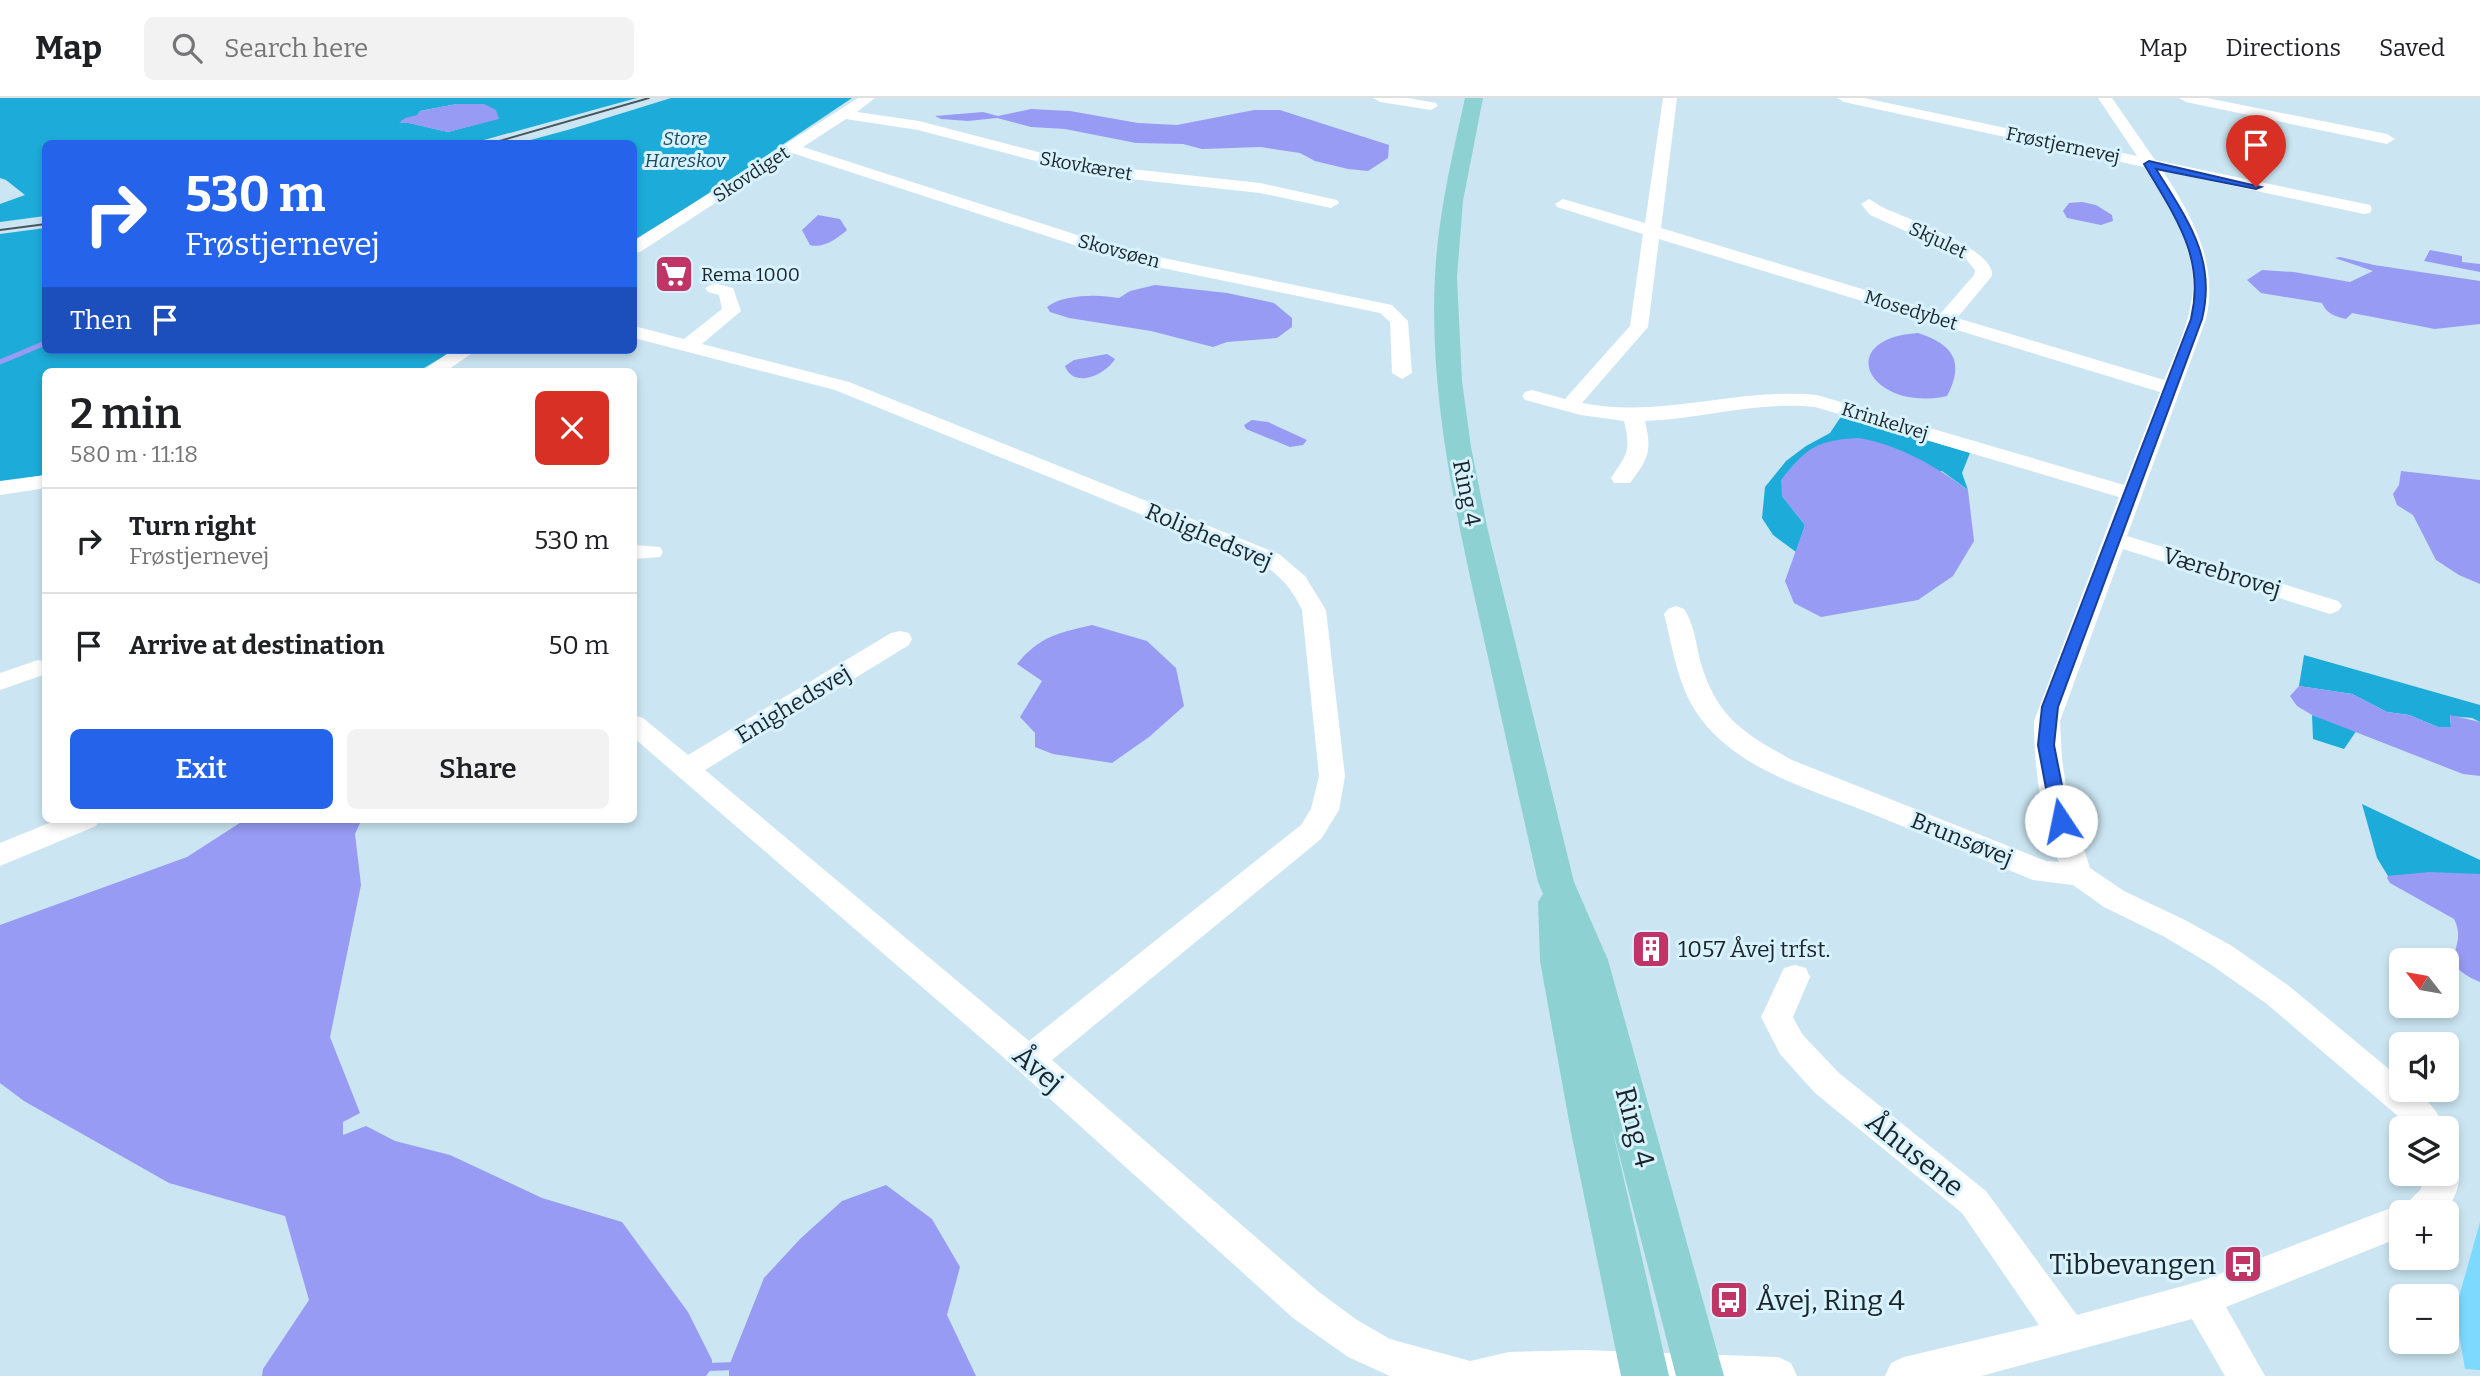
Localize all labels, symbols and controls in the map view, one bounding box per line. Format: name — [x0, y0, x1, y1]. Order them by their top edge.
search box — [144, 17, 634, 80]
text: Map — [35, 28, 102, 68]
icon: search — [168, 29, 206, 67]
text: Search here — [224, 33, 368, 64]
text: Map — [2139, 34, 2188, 62]
text: Directions — [2226, 34, 2341, 62]
text: Saved — [2379, 34, 2445, 62]
pin — [2226, 115, 2286, 187]
street label: Frøstjernevej — [2004, 122, 2122, 168]
icon: arrive — [2237, 126, 2275, 164]
park label: Store Hareskov — [645, 127, 727, 172]
street label: Skovdiget — [709, 141, 794, 207]
street label: Skovkæret — [1038, 147, 1134, 185]
text: 530 m — [185, 165, 325, 224]
icon: right — [70, 168, 161, 259]
street label: Skjulet — [1905, 217, 1971, 263]
text: Frøstjernevej — [185, 225, 380, 263]
street label: Skovsøen — [1075, 229, 1163, 273]
supermarket icon: Rema 1000 — [653, 253, 695, 295]
place label: Rema 1000 — [701, 263, 800, 286]
street label: Mosedybet — [1862, 285, 1960, 335]
icon: arrive — [146, 301, 184, 339]
text: Then — [70, 305, 132, 336]
text: 2 min — [70, 389, 181, 439]
button: close — [535, 391, 609, 465]
street label: Krinkelvej — [1839, 397, 1931, 445]
text: 580 m · 11:18 — [70, 440, 198, 468]
street label: Ring 4 — [1447, 457, 1487, 529]
street label: Rolighedsvej — [1141, 497, 1277, 575]
text: Turn right — [129, 511, 256, 542]
icon: right — [70, 522, 108, 560]
text: 530 m — [534, 525, 609, 556]
street label: Værebrovej — [2160, 541, 2284, 603]
text: Frøstjernevej — [129, 542, 269, 570]
icon: arrive — [70, 627, 108, 665]
text: Arrive at destination — [129, 630, 384, 661]
text: 50 m — [548, 630, 609, 661]
street label: Enighedsvej — [730, 659, 856, 749]
button: Exit — [70, 729, 333, 809]
button: Share — [347, 729, 609, 809]
position arrow — [2024, 784, 2098, 858]
street label: Brunsøvej — [1907, 806, 2017, 872]
building icon: 1057 Åvej trfst. — [1630, 928, 1672, 970]
place label: 1057 Åvej trfst. — [1678, 935, 1830, 963]
north arrow — [2389, 948, 2459, 1018]
map controls — [2389, 948, 2459, 1354]
button: sound — [2389, 1032, 2459, 1102]
street label: Åvej — [1006, 1038, 1070, 1100]
street label: Ring 4 — [1608, 1083, 1662, 1171]
street label: Åhusene — [1860, 1105, 1970, 1203]
button: layers — [2389, 1116, 2459, 1186]
button: + — [2389, 1200, 2459, 1270]
bus stop icon: Tibbevangen — [2222, 1243, 2264, 1285]
place label: Tibbevangen — [2049, 1248, 2216, 1281]
bus stop icon: Åvej, Ring 4 — [1708, 1279, 1750, 1321]
place label: Åvej, Ring 4 — [1756, 1284, 1905, 1317]
button: − — [2389, 1284, 2459, 1354]

